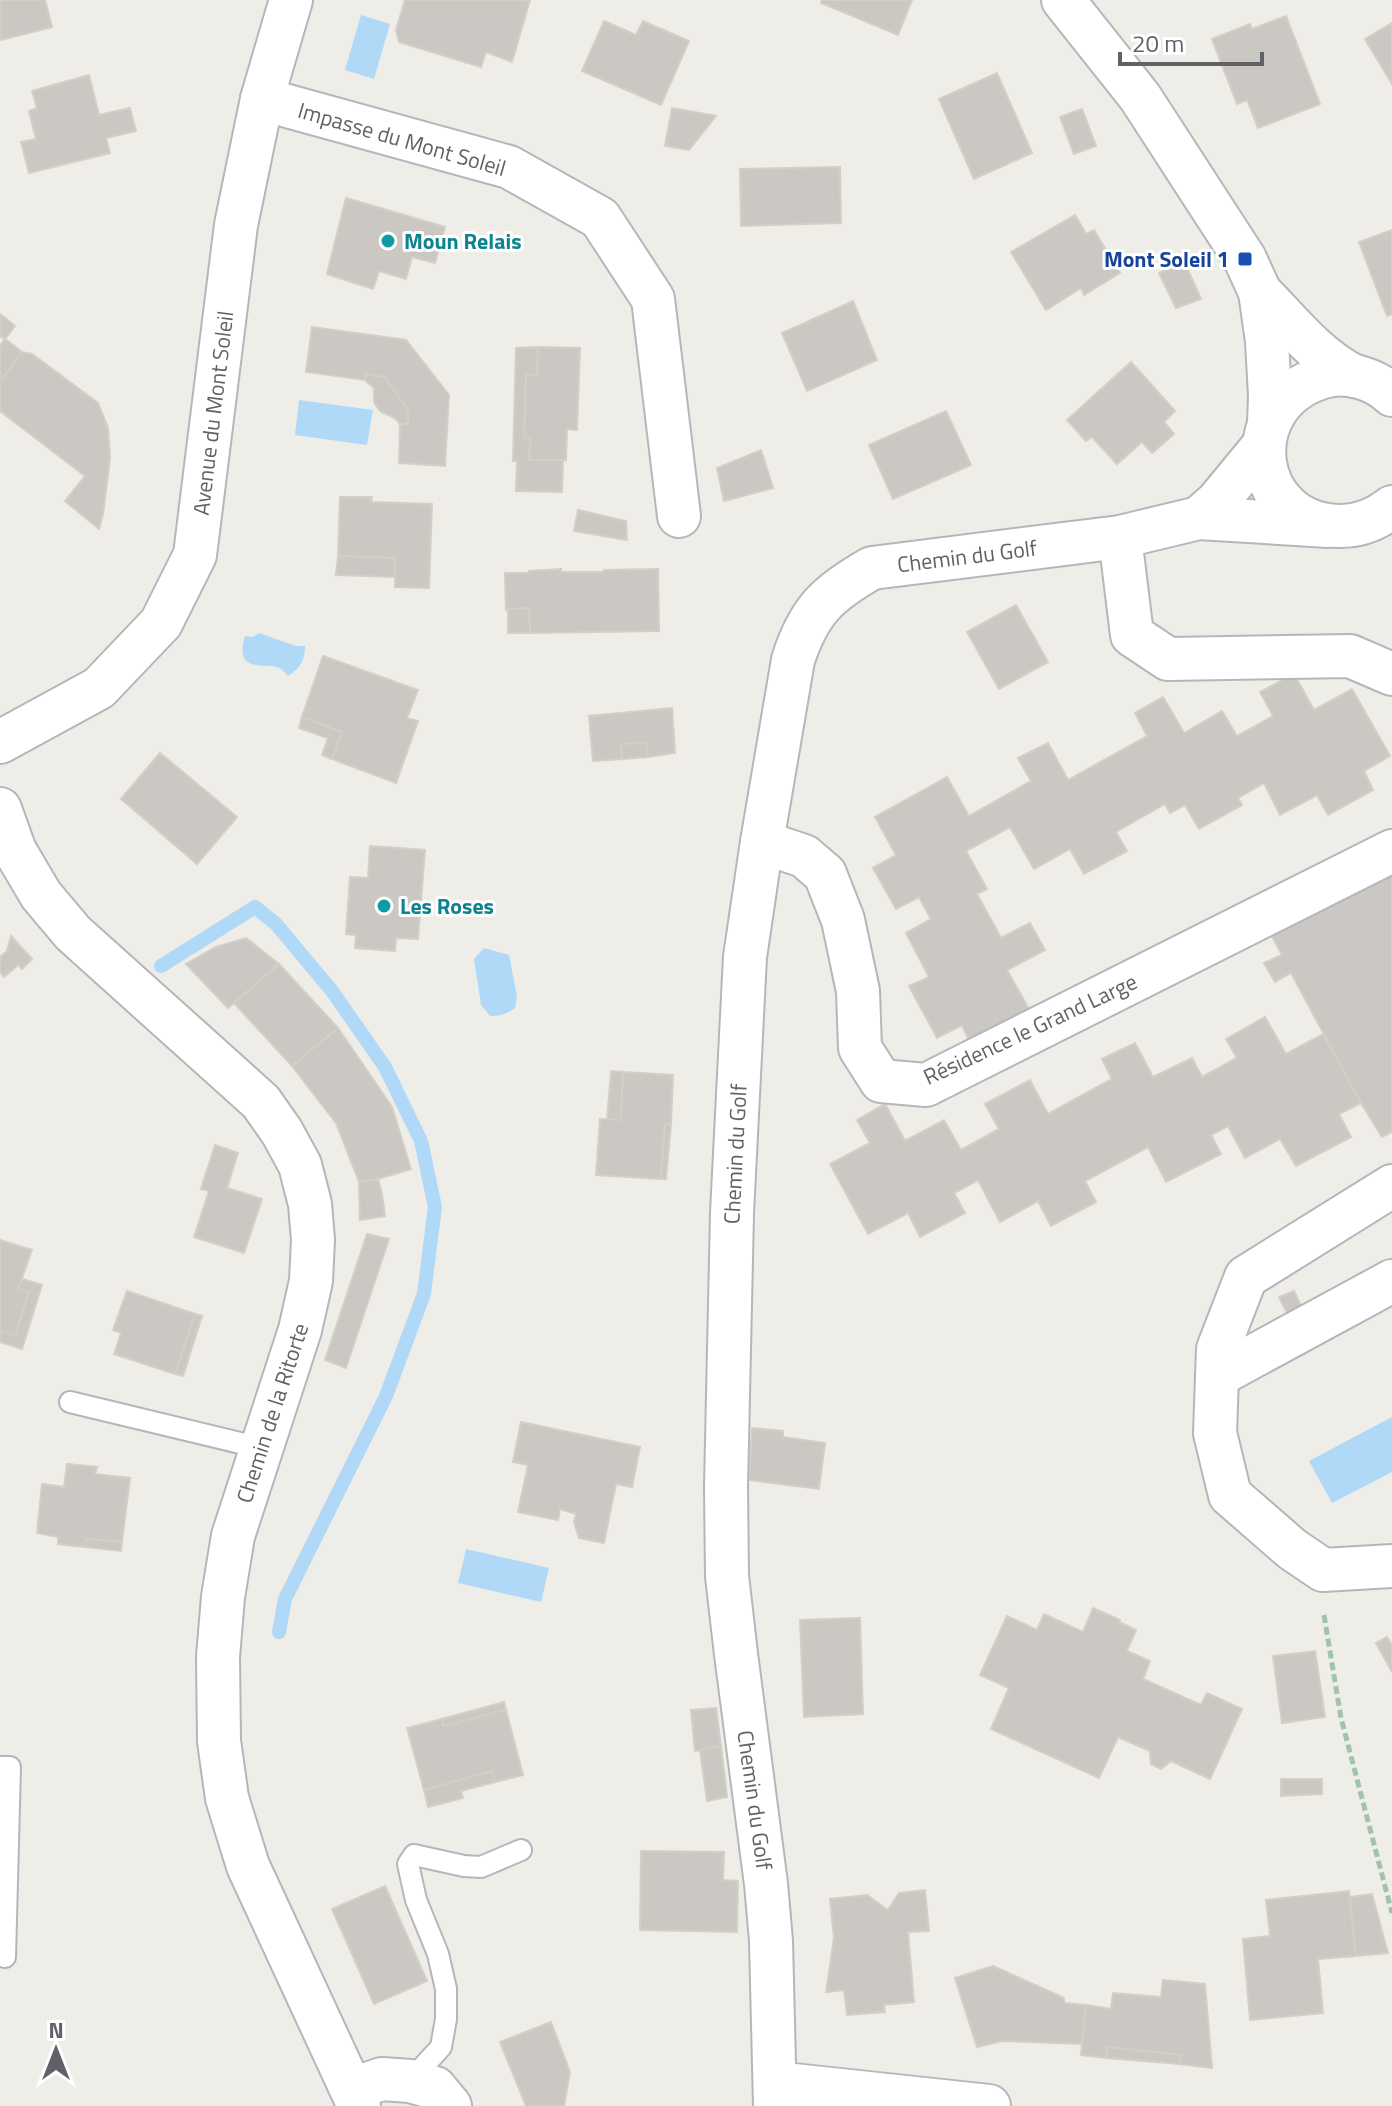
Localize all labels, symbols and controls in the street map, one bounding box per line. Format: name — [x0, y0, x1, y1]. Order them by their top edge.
scale bar — [1120, 16, 1262, 66]
text: 20 m — [1132, 25, 1184, 61]
street label: Impasse du Mont Soleil — [294, 93, 510, 185]
place label: Moun Relais — [404, 224, 522, 258]
marker: Moun Relais — [379, 232, 397, 250]
place label: Mont Soleil 1 — [1104, 242, 1229, 276]
marker: Mont Soleil 1 — [1236, 250, 1254, 268]
street label: Avenue du Mont Soleil — [184, 309, 242, 517]
street label: Chemin du Golf — [895, 530, 1039, 581]
place label: Les Roses — [400, 889, 494, 923]
marker: Les Roses — [375, 897, 393, 915]
street label: Résidence le Grand Large — [917, 964, 1143, 1094]
street label: Chemin du Golf — [714, 1082, 756, 1225]
street label: Chemin de la Ritorte — [227, 1319, 317, 1507]
street label: Chemin du Golf — [728, 1728, 782, 1873]
north arrow — [16, 2010, 96, 2090]
text: N — [48, 2013, 64, 2047]

